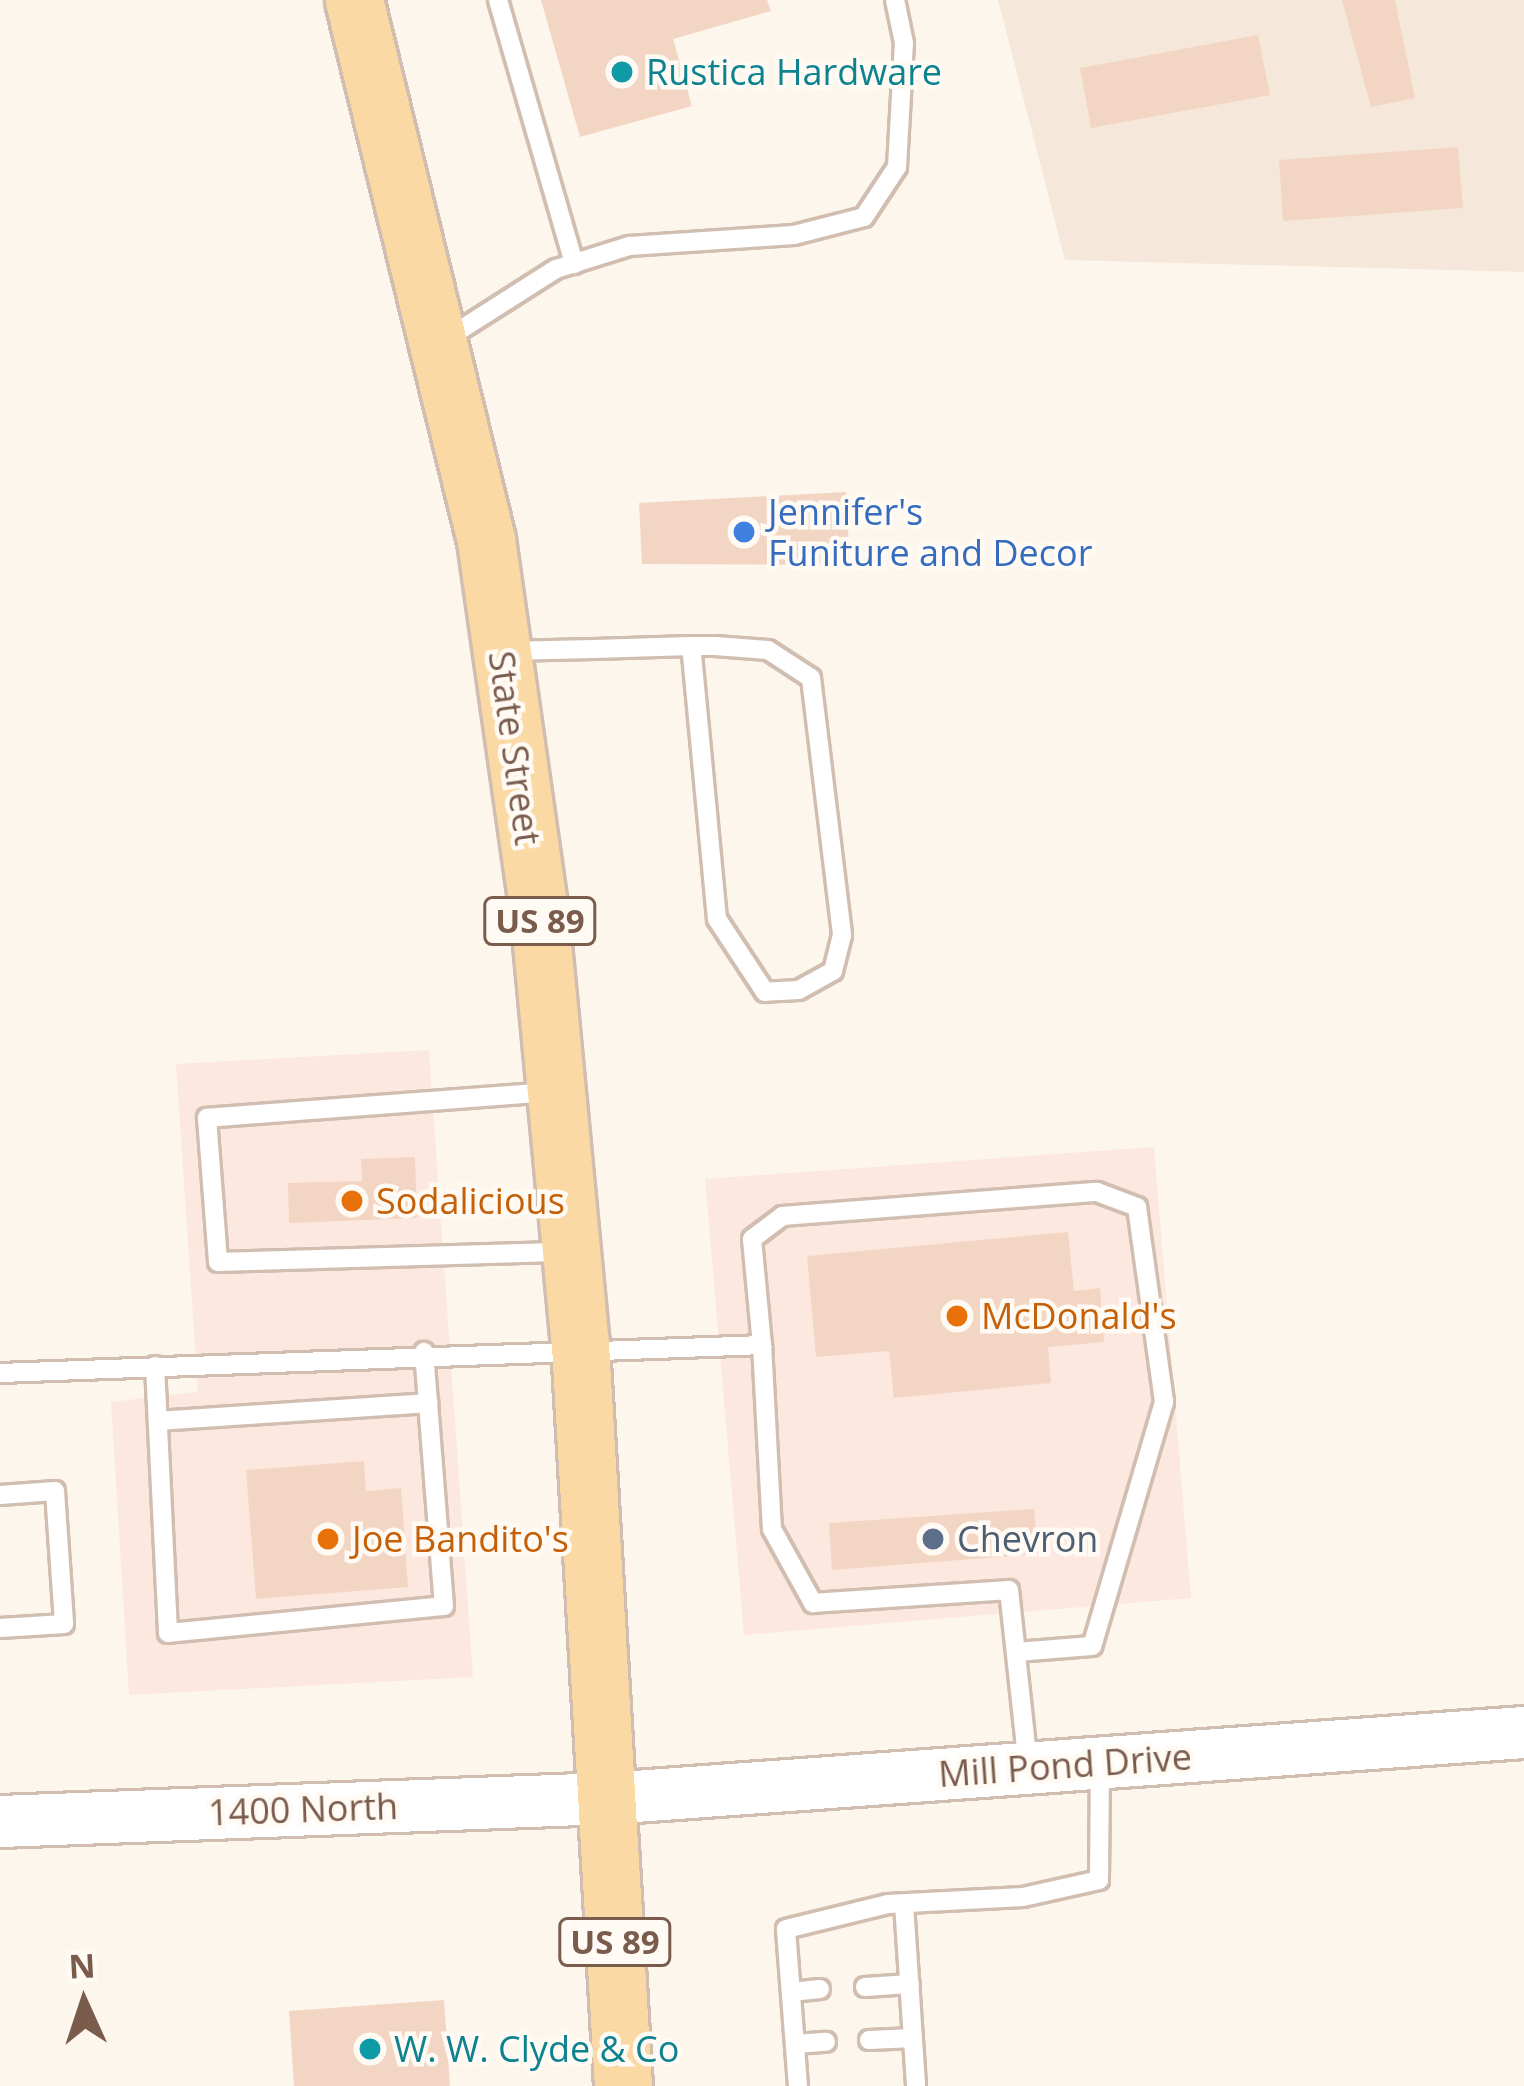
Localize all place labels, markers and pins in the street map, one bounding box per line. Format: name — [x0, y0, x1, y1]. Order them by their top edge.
place label: Rustica Hardware — [646, 50, 942, 94]
marker: Rustica Hardware — [609, 59, 635, 85]
place label: Jennifer's Funiture and Decor — [768, 489, 1092, 574]
marker: Jennifer's Funiture and Decor — [731, 519, 757, 545]
place label: Sodalicious — [376, 1179, 565, 1223]
marker: Sodalicious — [339, 1188, 365, 1214]
place label: McDonald's — [981, 1294, 1177, 1338]
marker: McDonald's — [944, 1303, 970, 1329]
place label: Joe Bandito's — [352, 1517, 569, 1561]
place label: Chevron — [957, 1517, 1098, 1561]
marker: Joe Bandito's — [315, 1526, 341, 1552]
marker: Chevron — [920, 1526, 946, 1552]
place label: W. W. Clyde & Co — [394, 2027, 679, 2071]
marker: W. W. Clyde & Co — [357, 2036, 383, 2062]

